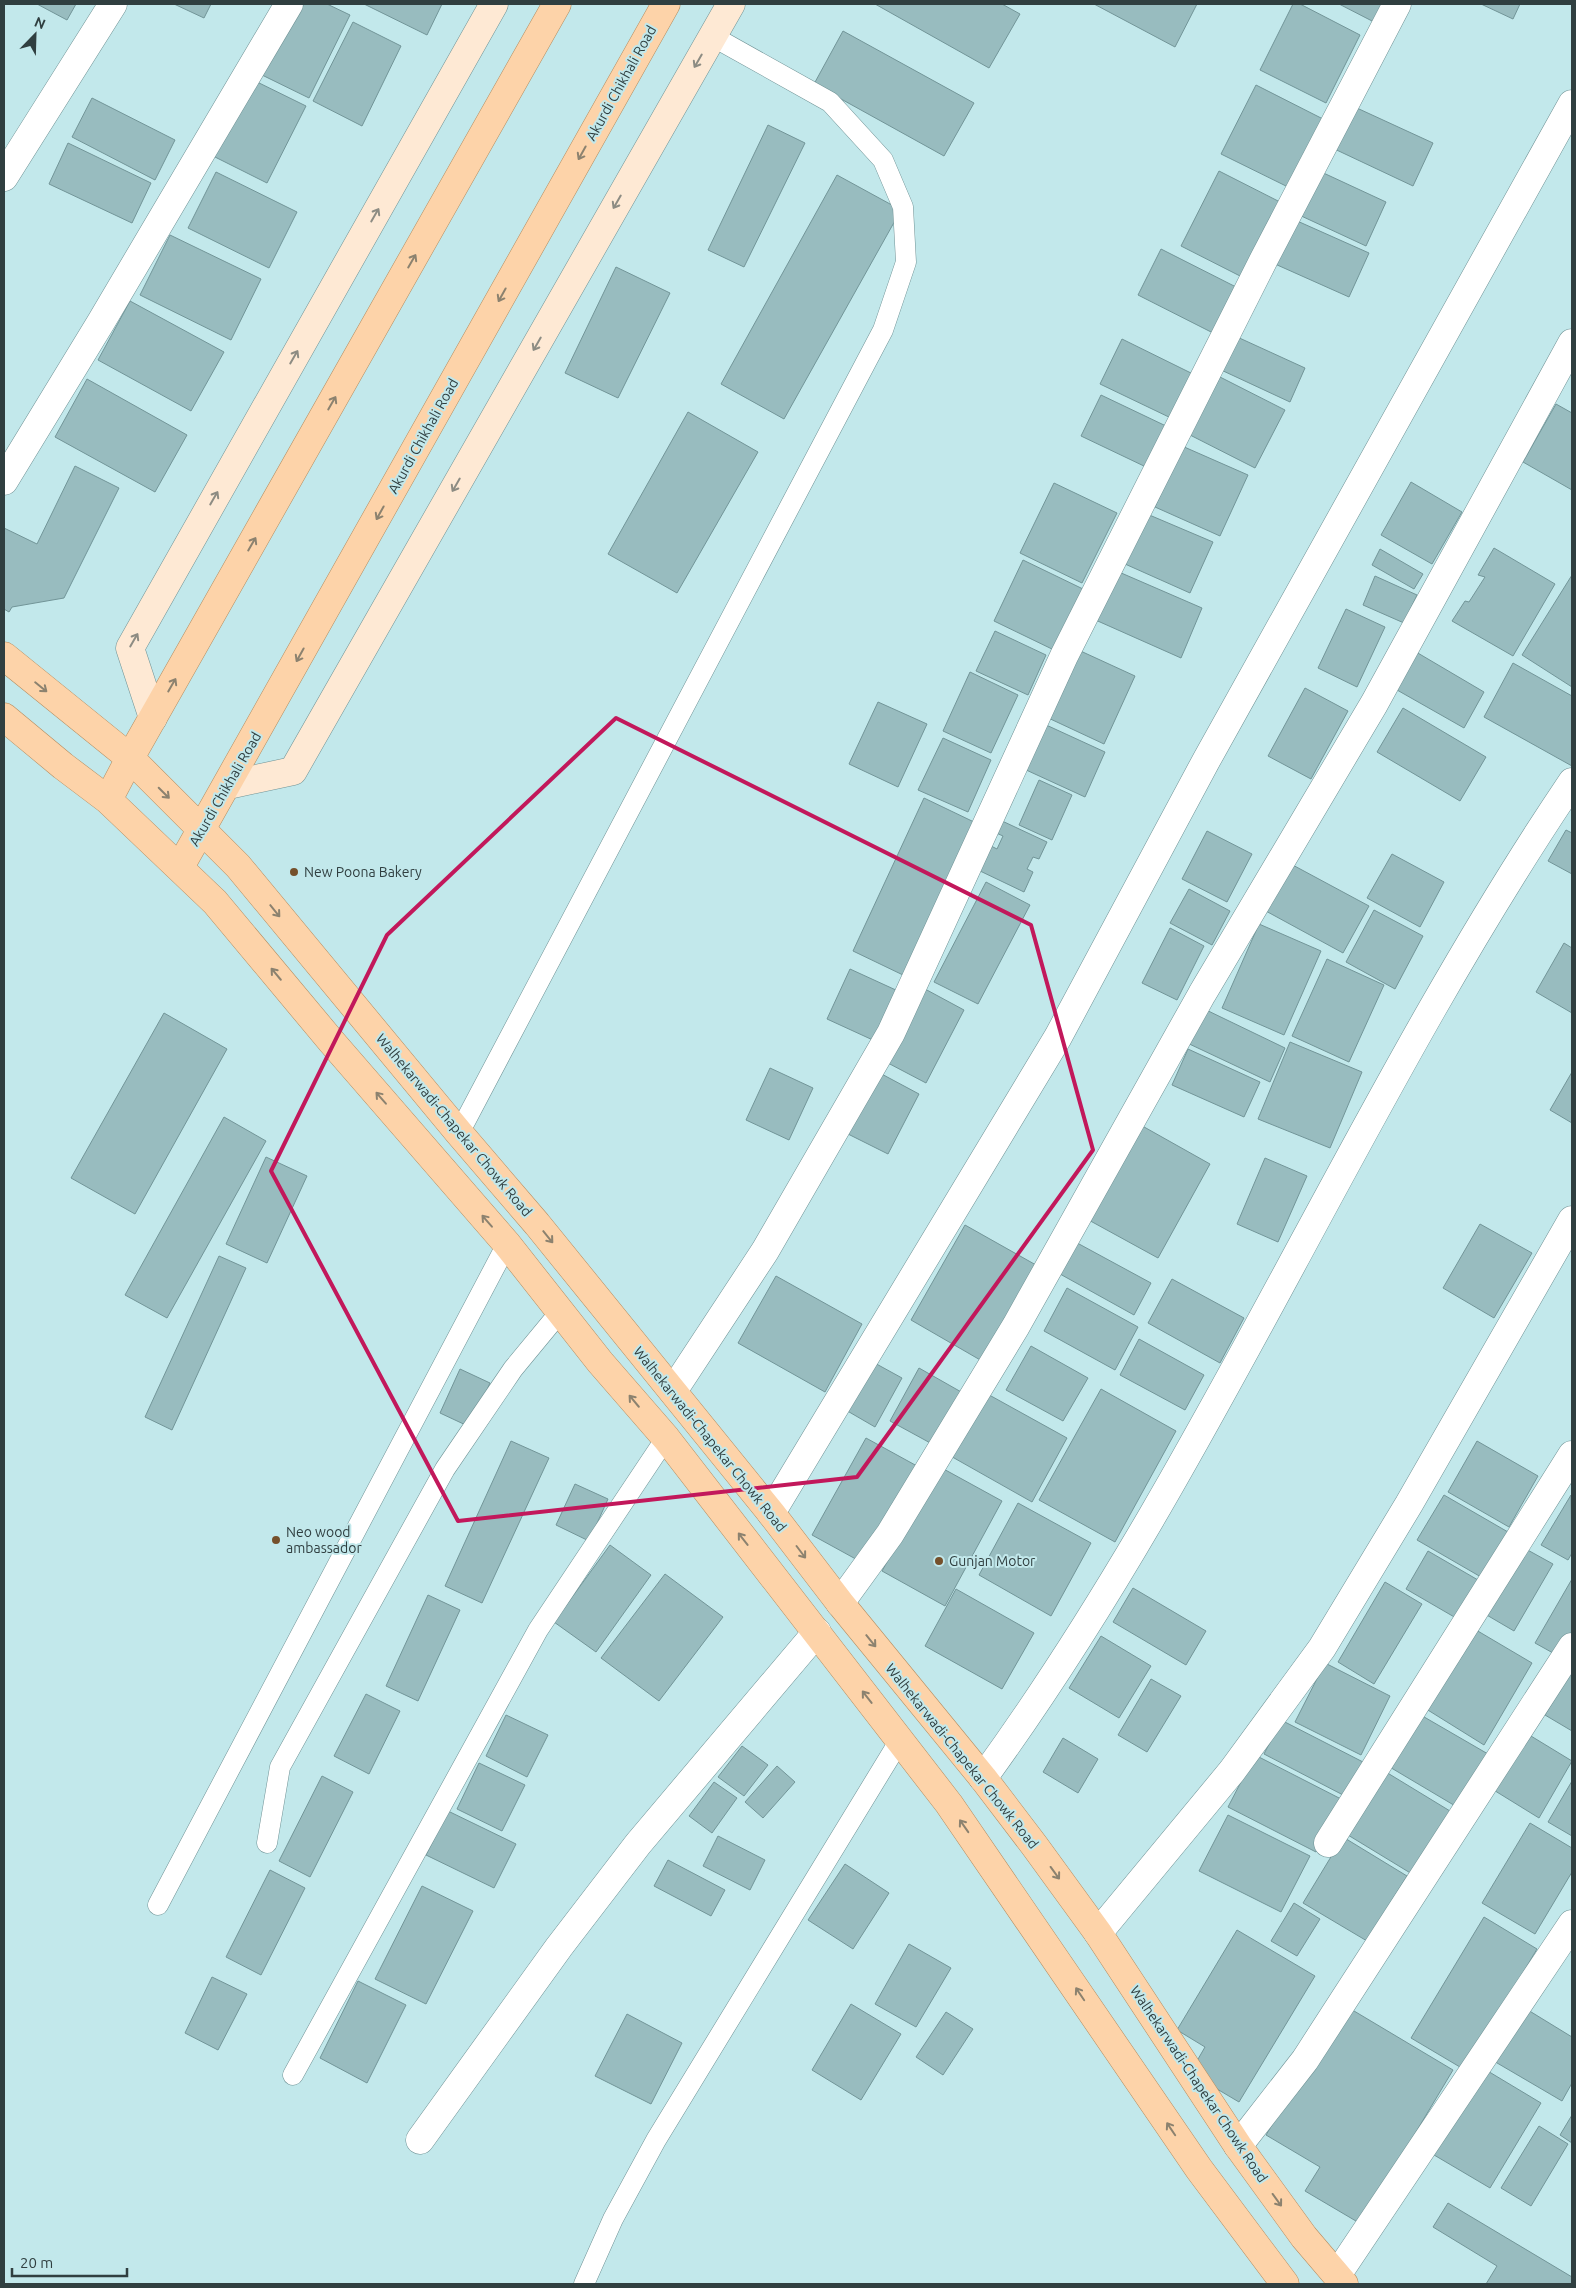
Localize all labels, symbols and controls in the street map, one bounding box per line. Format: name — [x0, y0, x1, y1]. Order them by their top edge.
north arrow — [10, 10, 60, 60]
text: N — [32, 14, 48, 32]
street label: Akurdi Chikhali Road — [583, 23, 659, 143]
one-way arrow — [692, 54, 702, 68]
one-way arrow — [576, 145, 586, 160]
one-way arrow — [612, 195, 622, 209]
one-way arrow — [370, 209, 380, 223]
one-way arrow — [407, 255, 417, 269]
one-way arrow — [497, 287, 507, 301]
one-way arrow — [531, 336, 541, 350]
one-way arrow — [290, 350, 300, 364]
street label: Akurdi Chikhali Road — [385, 376, 461, 496]
one-way arrow — [327, 396, 337, 410]
one-way arrow — [451, 477, 461, 492]
one-way arrow — [210, 491, 220, 506]
one-way arrow — [375, 505, 385, 520]
one-way arrow — [247, 537, 257, 552]
one-way arrow — [130, 633, 140, 647]
one-way arrow — [295, 647, 305, 661]
one-way arrow — [167, 679, 177, 693]
one-way arrow — [35, 681, 48, 692]
street label: Akurdi Chikhali Road — [186, 729, 264, 849]
one-way arrow — [158, 786, 170, 798]
place label: New Poona Bakery — [304, 864, 422, 880]
marker: New Poona Bakery — [288, 866, 300, 878]
one-way arrow — [270, 904, 281, 917]
one-way arrow — [270, 968, 281, 981]
street label: Walhekarwadi-Chapekar Chowk Road — [373, 1030, 535, 1220]
one-way arrow — [375, 1092, 386, 1105]
one-way arrow — [482, 1215, 493, 1228]
one-way arrow — [542, 1230, 553, 1243]
street label: Walhekarwadi-Chapekar Chowk Road — [630, 1343, 790, 1535]
one-way arrow — [628, 1395, 640, 1408]
place label: Neo wood ambassador — [286, 1524, 362, 1556]
one-way arrow — [738, 1533, 749, 1546]
marker: Neo wood ambassador — [270, 1534, 282, 1546]
one-way arrow — [795, 1546, 806, 1559]
place label: Gunjan Motor — [949, 1553, 1036, 1569]
marker: Gunjan Motor — [933, 1555, 945, 1567]
one-way arrow — [865, 1634, 876, 1647]
street label: Walhekarwadi-Chapekar Chowk Road — [882, 1660, 1042, 1852]
one-way arrow — [861, 1691, 872, 1704]
one-way arrow — [959, 1820, 969, 1834]
one-way arrow — [1049, 1866, 1060, 1879]
street label: Walhekarwadi-Chapekar Chowk Road — [1127, 1983, 1271, 2185]
one-way arrow — [1075, 1988, 1085, 2002]
one-way arrow — [1166, 2122, 1176, 2136]
one-way arrow — [1272, 2193, 1282, 2207]
scale bar — [12, 2246, 128, 2278]
text: 20 m — [20, 2254, 53, 2271]

